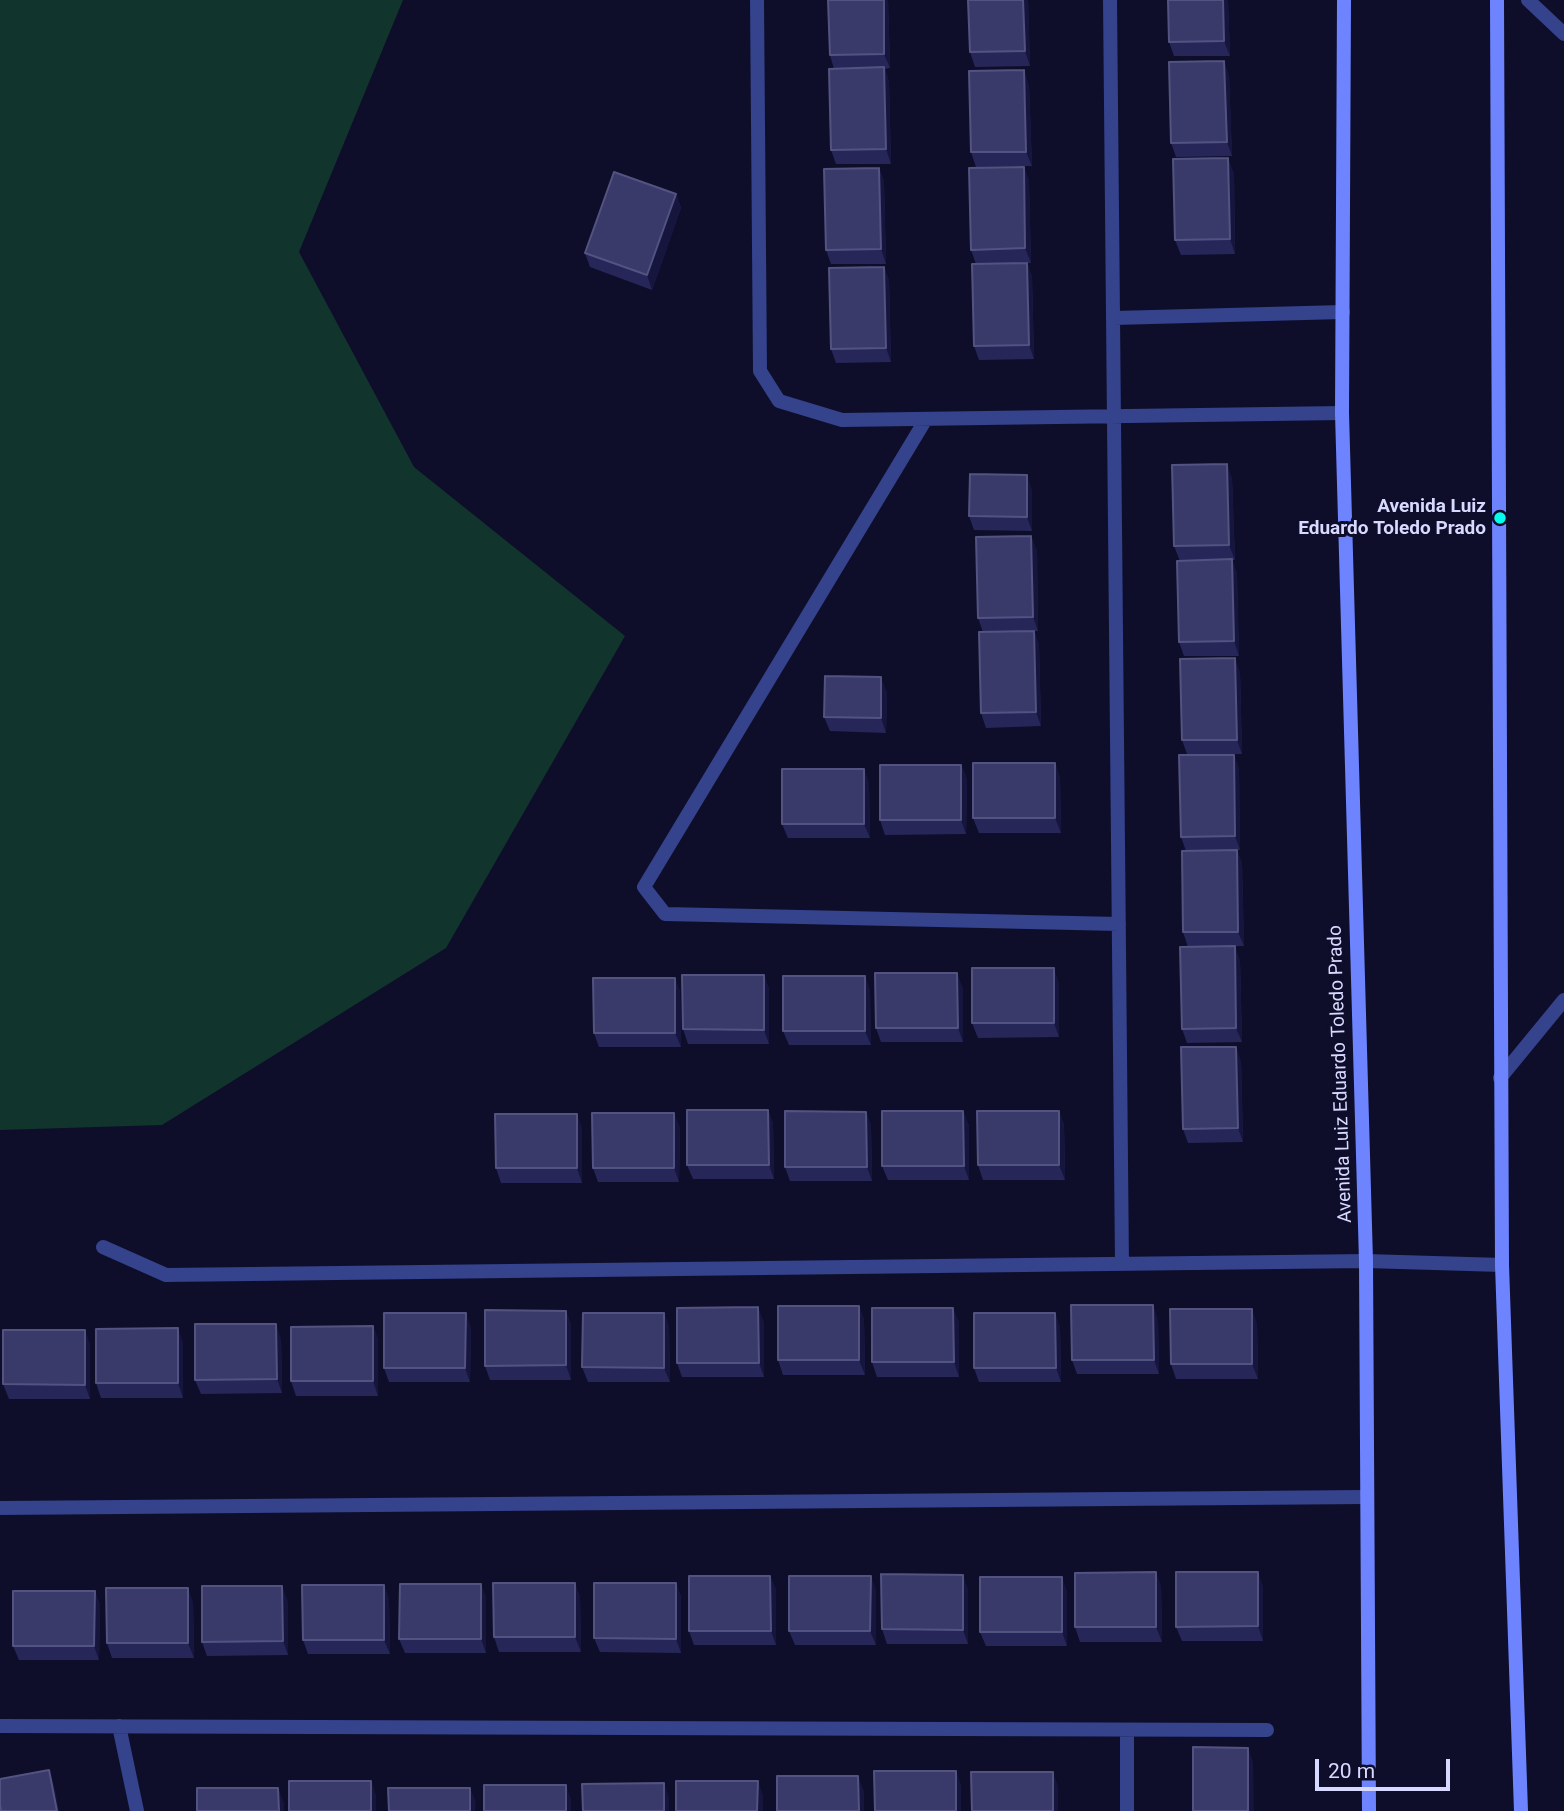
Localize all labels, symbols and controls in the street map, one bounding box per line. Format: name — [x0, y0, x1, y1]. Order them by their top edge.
place label: Avenida Luiz Eduardo Toledo Prado — [1298, 496, 1486, 540]
marker: Avenida Luiz Eduardo Toledo Prado — [1492, 510, 1508, 526]
street label: Avenida Luiz Eduardo Toledo Prado — [1324, 925, 1358, 1223]
scale bar — [1319, 1744, 1454, 1788]
text: 20 m — [1328, 1759, 1375, 1783]

